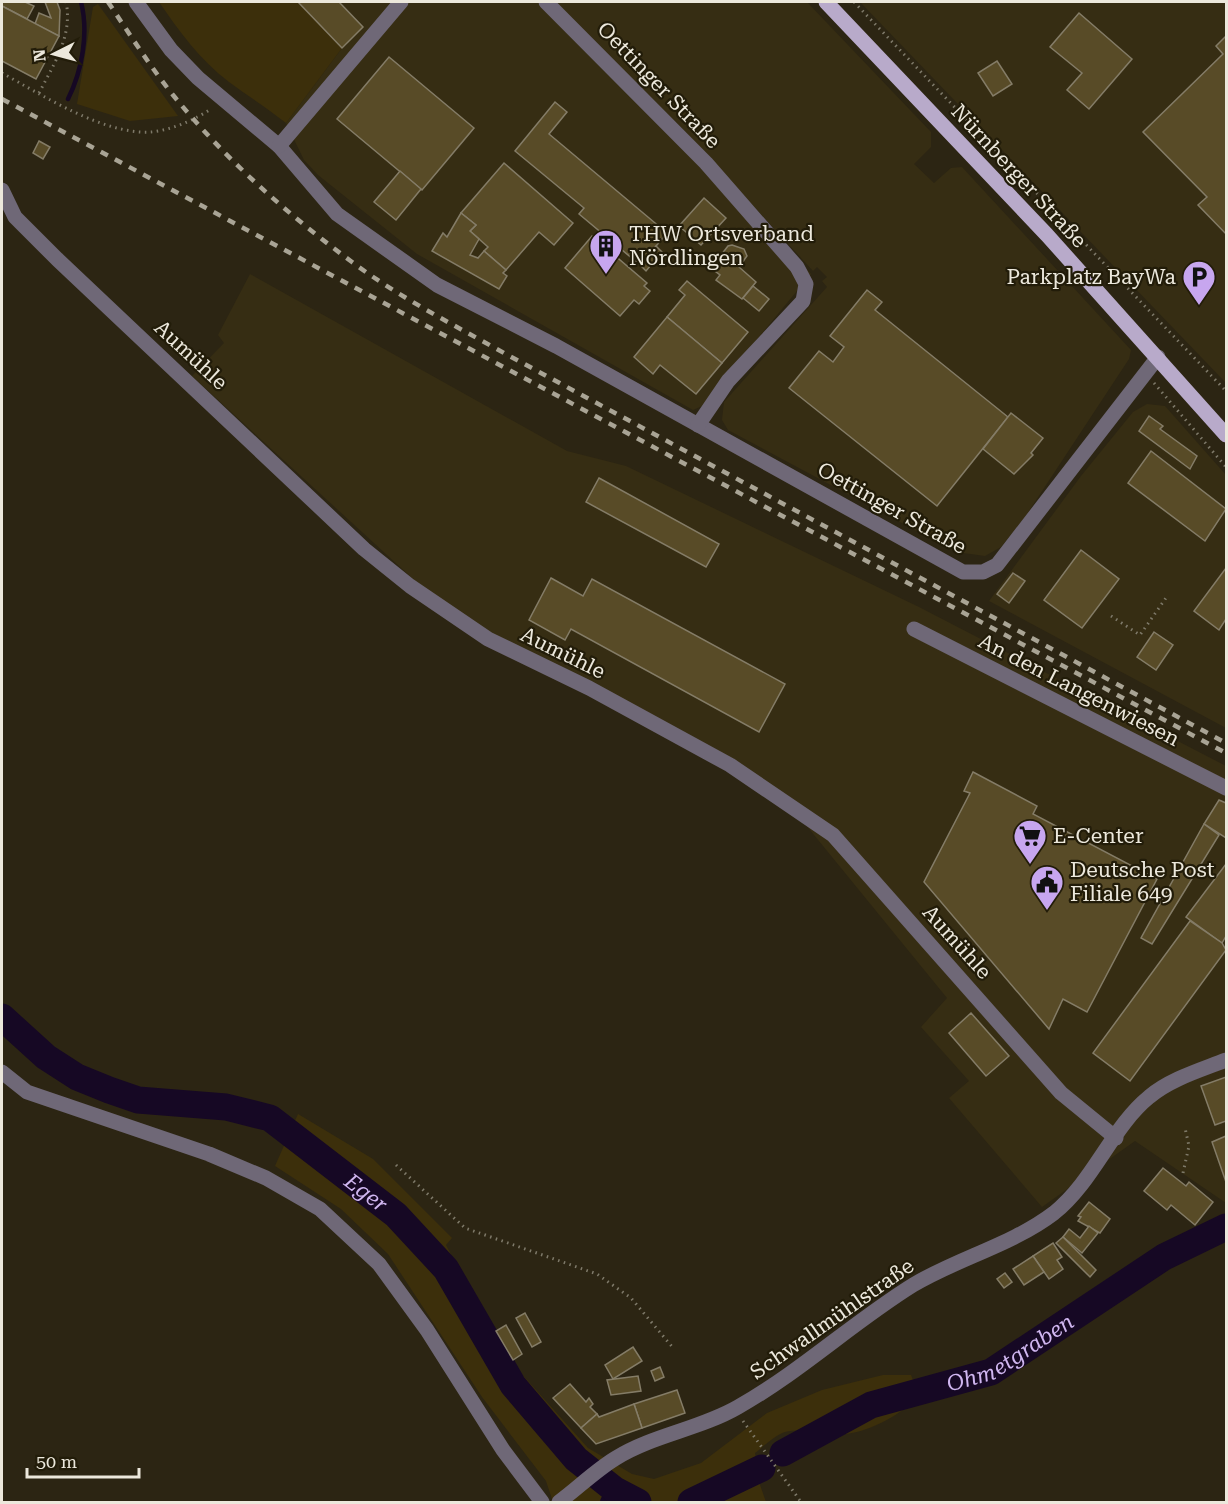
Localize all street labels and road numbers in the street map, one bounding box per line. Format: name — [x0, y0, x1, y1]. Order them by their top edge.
street label: Oettinger Straße — [593, 17, 725, 153]
street label: Nürnberger Straße — [946, 99, 1092, 253]
street label: Aumühle — [150, 315, 232, 395]
street label: Oettinger Straße — [813, 457, 971, 559]
street label: Aumühle — [517, 622, 609, 684]
street label: An den Langenwiesen — [975, 629, 1184, 751]
street label: Aumühle — [918, 900, 996, 984]
street label: Schwallmühlstraße — [746, 1254, 918, 1384]

